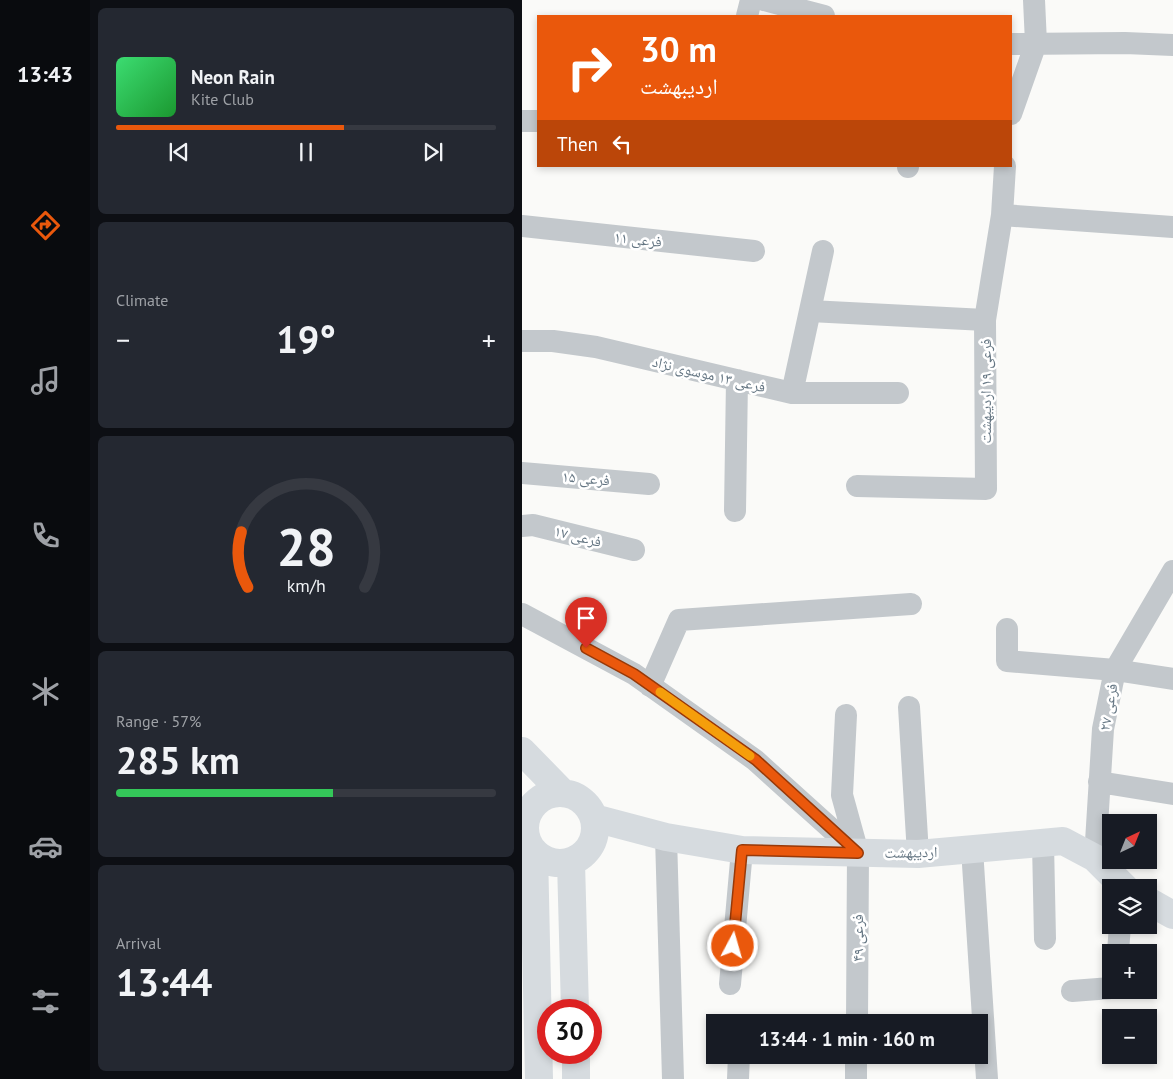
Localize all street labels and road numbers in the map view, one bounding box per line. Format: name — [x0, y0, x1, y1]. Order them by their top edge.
street label: فرعی ۱۱ — [613, 227, 663, 252]
street label: فرعی ۱۹ اردیبهشت — [976, 339, 996, 443]
street label: فرعی ۱‍۳ موسوی نژاد — [650, 352, 768, 397]
street label: فرعی ۱۵ — [561, 466, 611, 491]
street label: فرعی ۱۷ — [552, 521, 603, 552]
street label: فرعی ۲۷ — [1094, 682, 1122, 732]
street label: اردیبهشت — [884, 842, 938, 862]
street label: فرعی ۴۹ — [848, 914, 868, 962]

